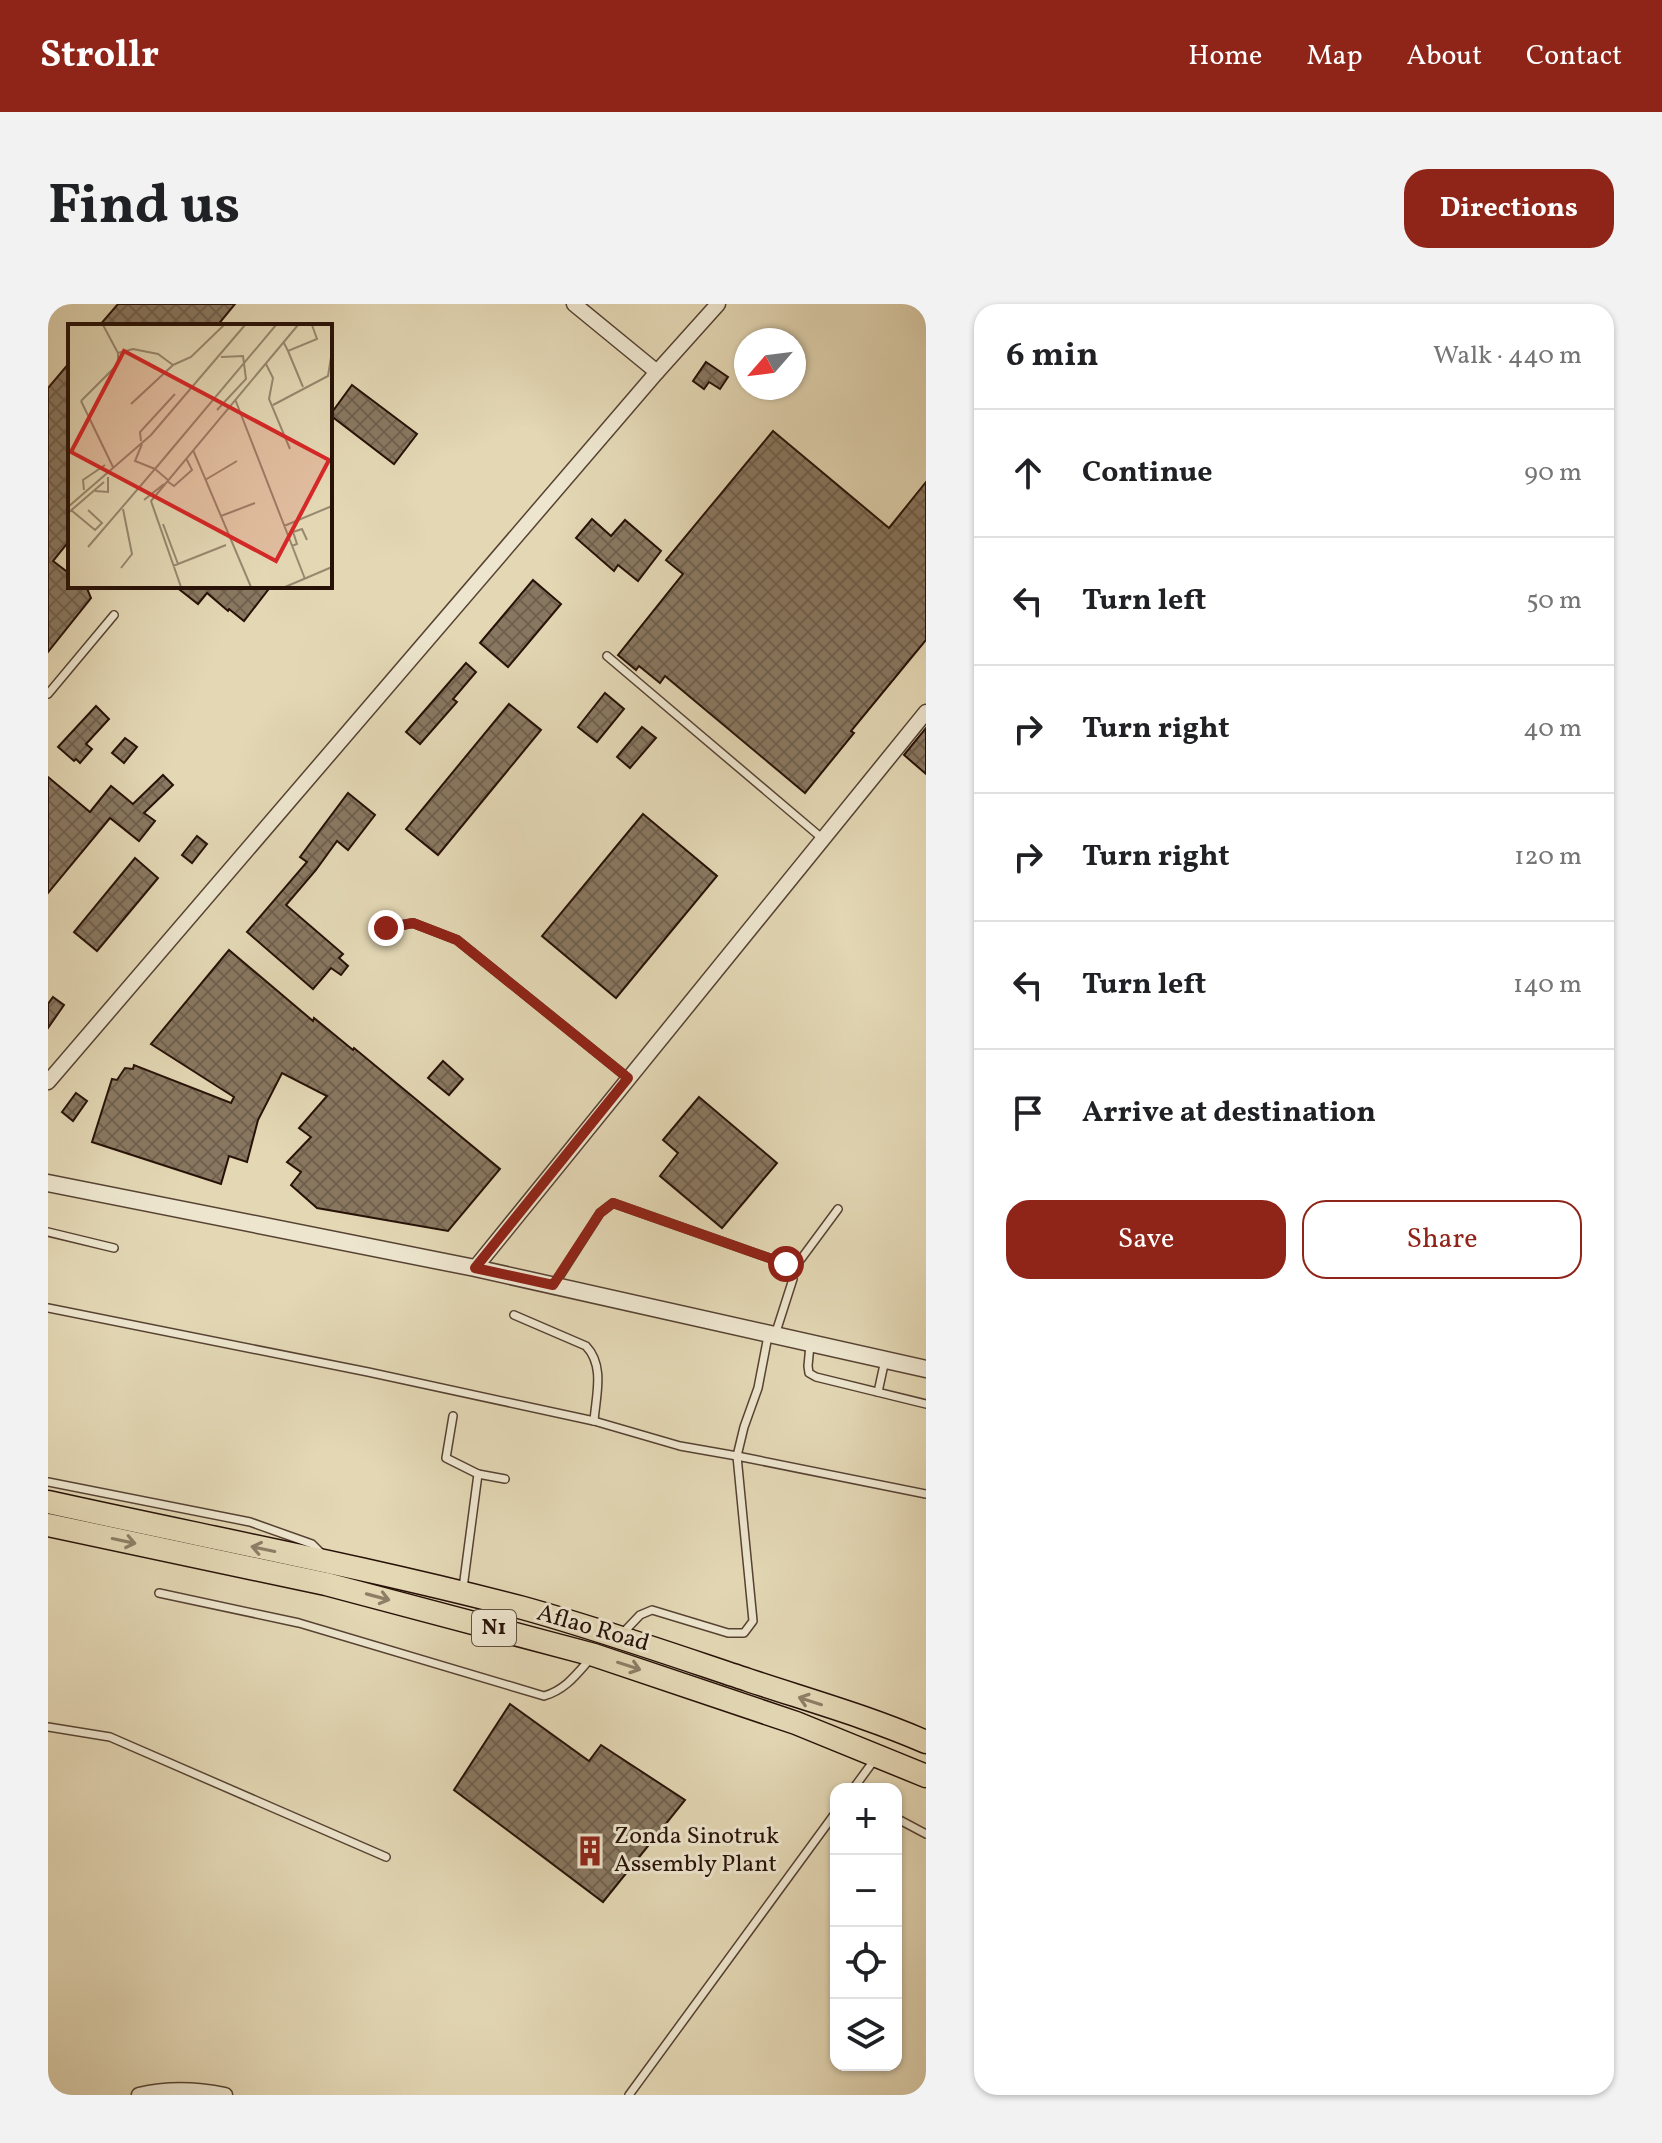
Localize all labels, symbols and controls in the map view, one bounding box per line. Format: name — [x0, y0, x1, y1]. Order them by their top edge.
text: Strollr — [40, 30, 159, 83]
text: Home — [1188, 37, 1262, 76]
text: Map — [1306, 37, 1362, 76]
text: About — [1406, 37, 1482, 76]
text: Contact — [1526, 37, 1622, 76]
text: Find us — [48, 169, 240, 247]
button: Directions — [1404, 169, 1614, 248]
inset map — [68, 324, 332, 588]
north arrow — [734, 328, 806, 400]
text: 6 min — [1006, 333, 1099, 380]
text: Walk · 440 m — [1433, 338, 1582, 374]
icon: ahead — [1006, 451, 1050, 495]
text: Continue — [1082, 452, 1213, 494]
text: 90 m — [1524, 455, 1582, 491]
icon: left — [1006, 579, 1050, 623]
text: Turn left — [1082, 580, 1206, 622]
text: 50 m — [1526, 583, 1582, 619]
icon: right — [1006, 707, 1050, 751]
text: Turn right — [1082, 708, 1230, 750]
text: 40 m — [1523, 711, 1582, 747]
icon: right — [1006, 835, 1050, 879]
text: Turn right — [1082, 836, 1230, 878]
text: 120 m — [1514, 839, 1582, 875]
route end — [368, 910, 404, 946]
icon: left — [1006, 963, 1050, 1007]
text: Turn left — [1082, 964, 1206, 1006]
text: 140 m — [1513, 967, 1582, 1003]
icon: arrive — [1006, 1091, 1050, 1135]
text: Arrive at destination — [1082, 1092, 1376, 1134]
button: Save — [1006, 1200, 1286, 1279]
button: Share — [1302, 1200, 1582, 1279]
route start — [768, 1246, 804, 1282]
one-way arrow — [111, 1534, 137, 1549]
one-way arrow — [251, 1541, 277, 1556]
one-way arrow — [365, 1591, 391, 1606]
street label: Aflao Road — [533, 1597, 653, 1661]
road number: N1 — [472, 1610, 516, 1646]
one-way arrow — [616, 1660, 641, 1674]
one-way arrow — [798, 1693, 823, 1707]
map controls — [830, 1783, 902, 2071]
button: + — [830, 1783, 902, 1855]
place label: Zonda Sinotruk Assembly Plant — [614, 1820, 779, 1882]
building icon: Zonda Sinotruk Assembly Plant — [573, 1834, 607, 1868]
button: − — [830, 1855, 902, 1927]
button: locate — [830, 1927, 902, 1999]
button: layers — [830, 1999, 902, 2071]

